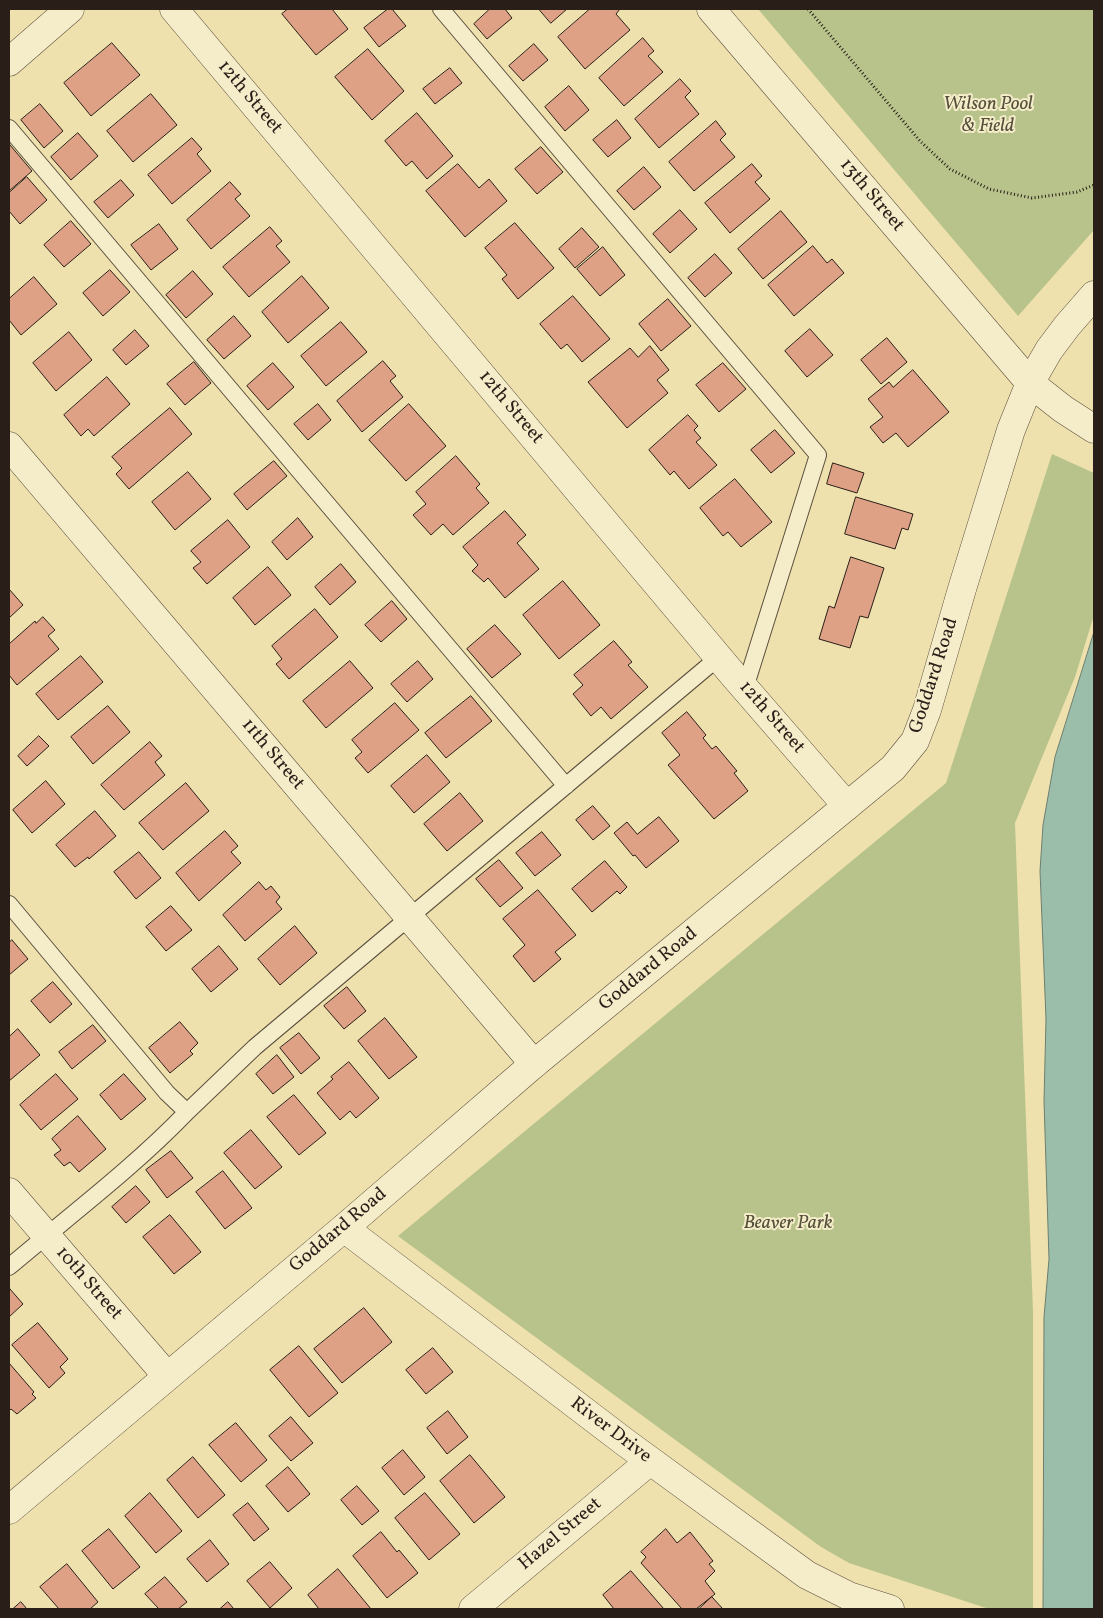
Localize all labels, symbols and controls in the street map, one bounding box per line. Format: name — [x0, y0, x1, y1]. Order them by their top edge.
street label: 12th Street — [212, 57, 286, 139]
park label: Wilson Pool & Field — [943, 95, 1033, 139]
street label: 13th Street — [834, 155, 908, 237]
street label: 12th Street — [473, 367, 547, 449]
street label: Goddard Road — [906, 615, 964, 737]
street label: 12th Street — [733, 677, 809, 759]
street label: 11th Street — [236, 715, 308, 795]
street label: Goddard Road — [595, 923, 703, 1017]
street label: Goddard Road — [286, 1184, 392, 1278]
park label: Beaver Park — [743, 1214, 833, 1236]
street label: 10th Street — [50, 1242, 126, 1326]
street label: River Drive — [565, 1393, 655, 1469]
street label: Hazel Street — [515, 1494, 607, 1576]

